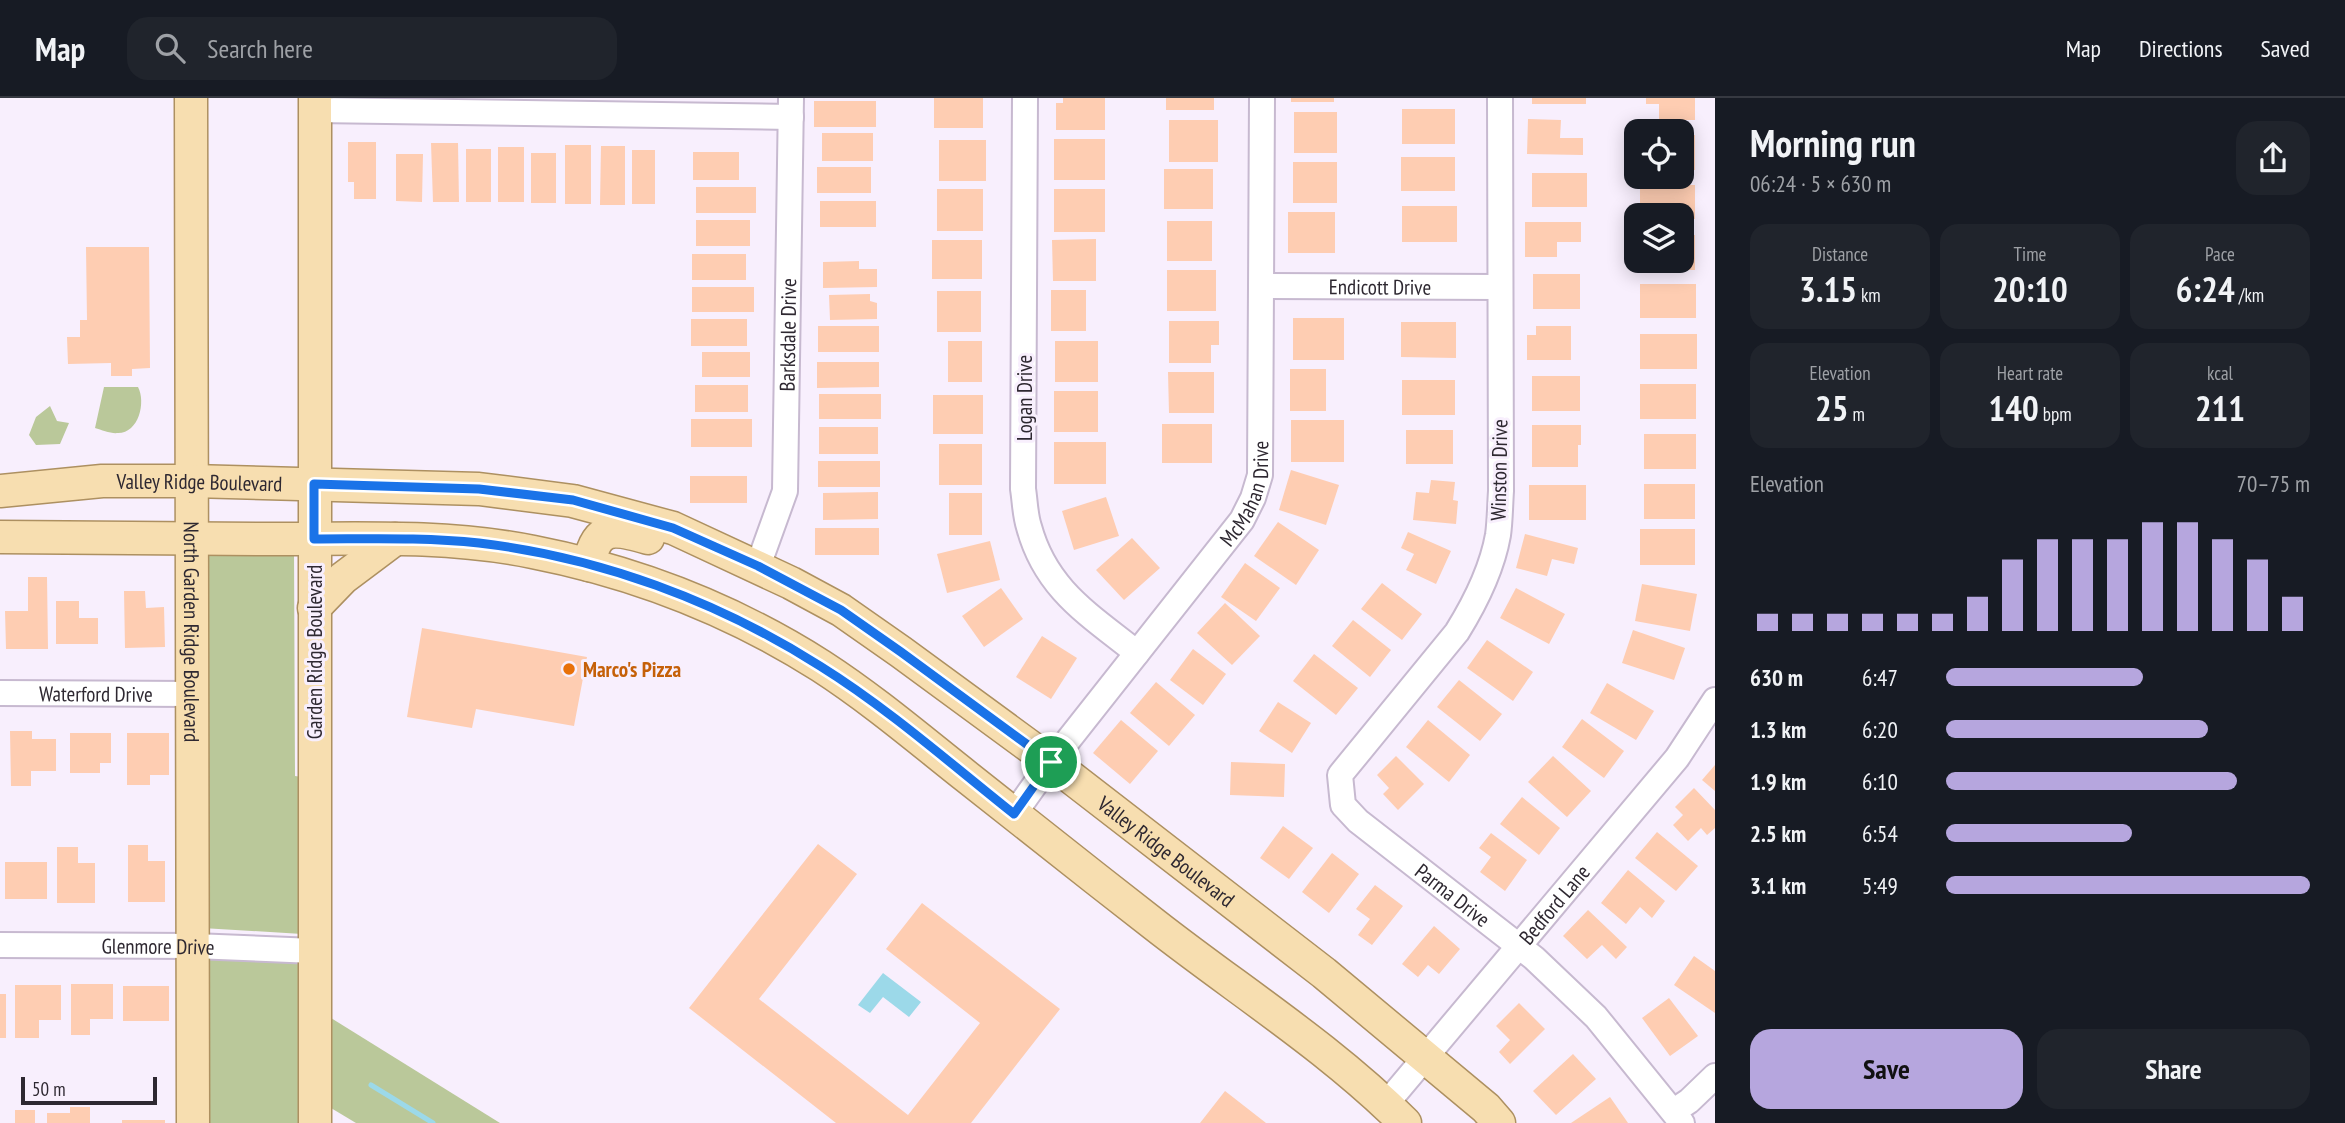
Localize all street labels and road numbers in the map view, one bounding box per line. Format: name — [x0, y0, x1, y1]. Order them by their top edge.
street label: Endicott Drive — [1329, 273, 1431, 300]
street label: Barksdale Drive — [773, 278, 802, 391]
street label: Logan Drive — [1011, 355, 1038, 441]
street label: Winston Drive — [1485, 419, 1513, 521]
street label: McMahan Drive — [1213, 441, 1274, 551]
street label: Valley Ridge Boulevard — [116, 467, 283, 497]
street label: North Garden Ridge Boulevard — [178, 522, 206, 742]
street label: Garden Ridge Boulevard — [301, 565, 328, 739]
street label: Waterford Drive — [39, 680, 153, 707]
street label: Valley Ridge Boulevard — [1092, 789, 1240, 913]
street label: Parma Drive — [1410, 857, 1496, 932]
street label: Bedford Lane — [1513, 859, 1595, 950]
street label: Glenmore Drive — [101, 932, 215, 960]

